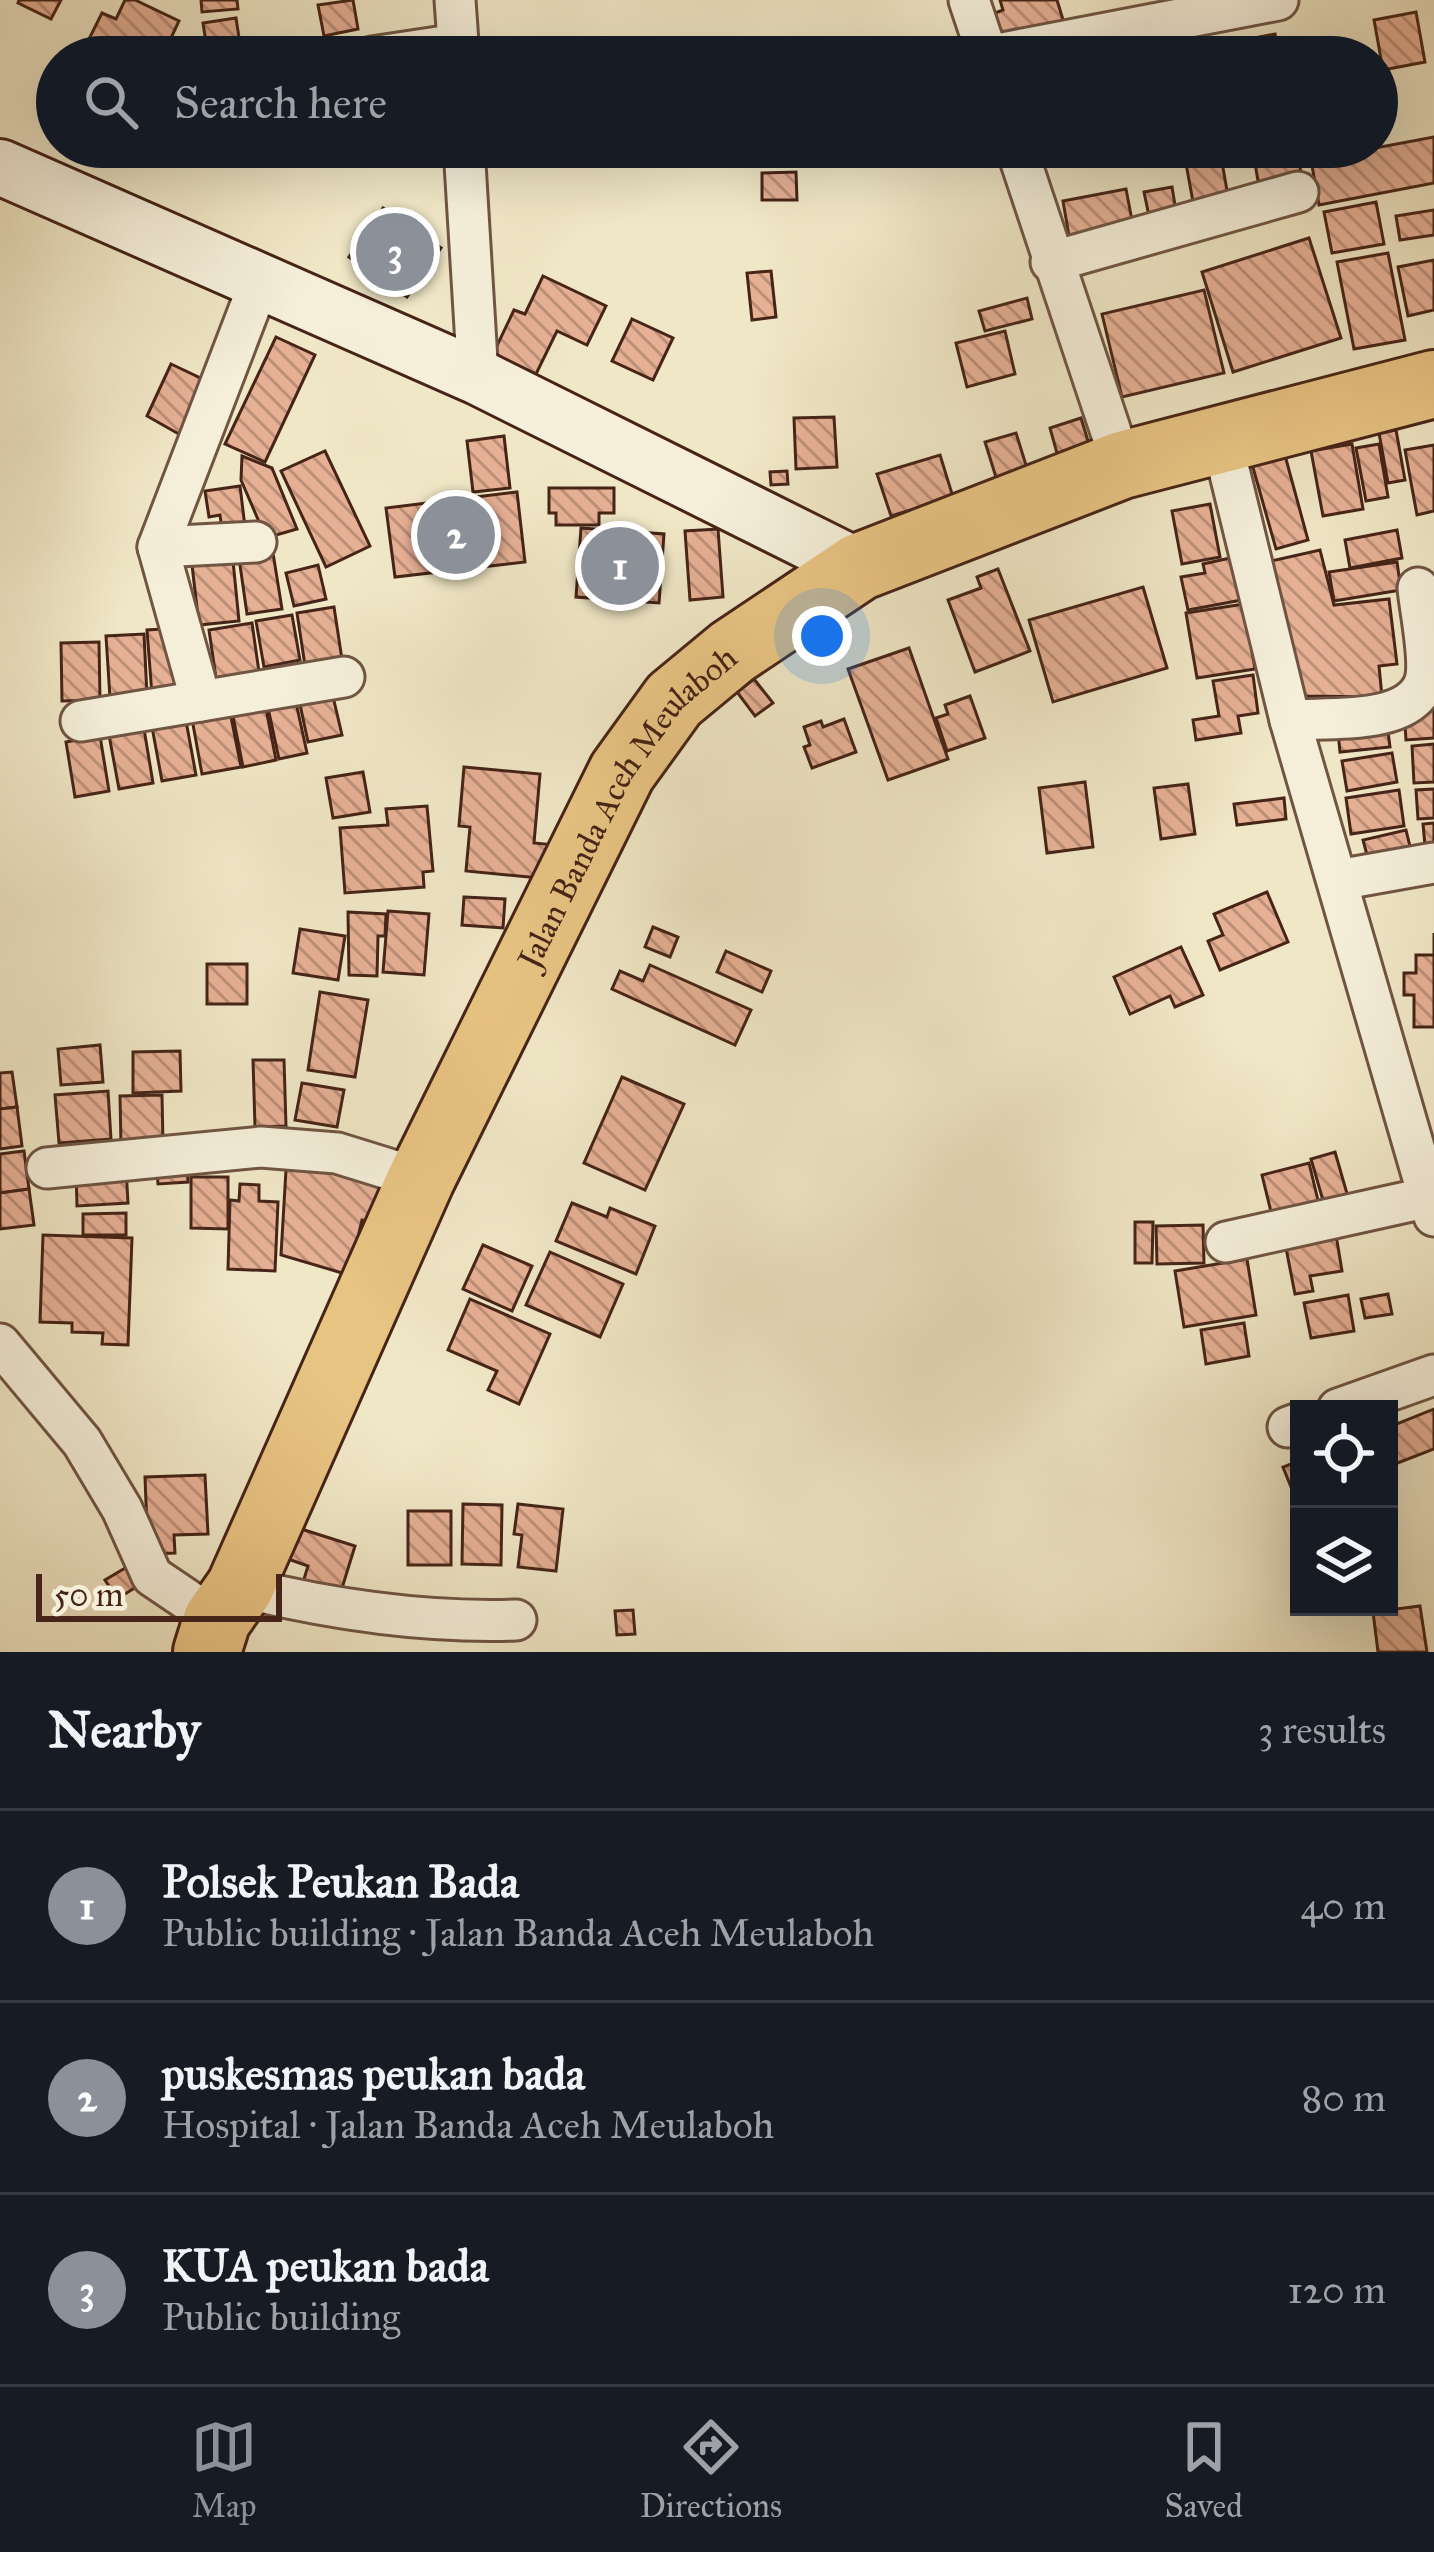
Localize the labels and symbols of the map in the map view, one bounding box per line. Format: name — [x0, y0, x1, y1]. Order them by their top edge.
pin: 3 — [356, 207, 434, 297]
pin: 2 — [417, 490, 495, 580]
pin: 1 — [581, 521, 659, 611]
your location — [792, 606, 852, 666]
street label: Jalan Banda Aceh Meulaboh — [508, 638, 745, 978]
scale bar — [36, 1568, 282, 1621]

